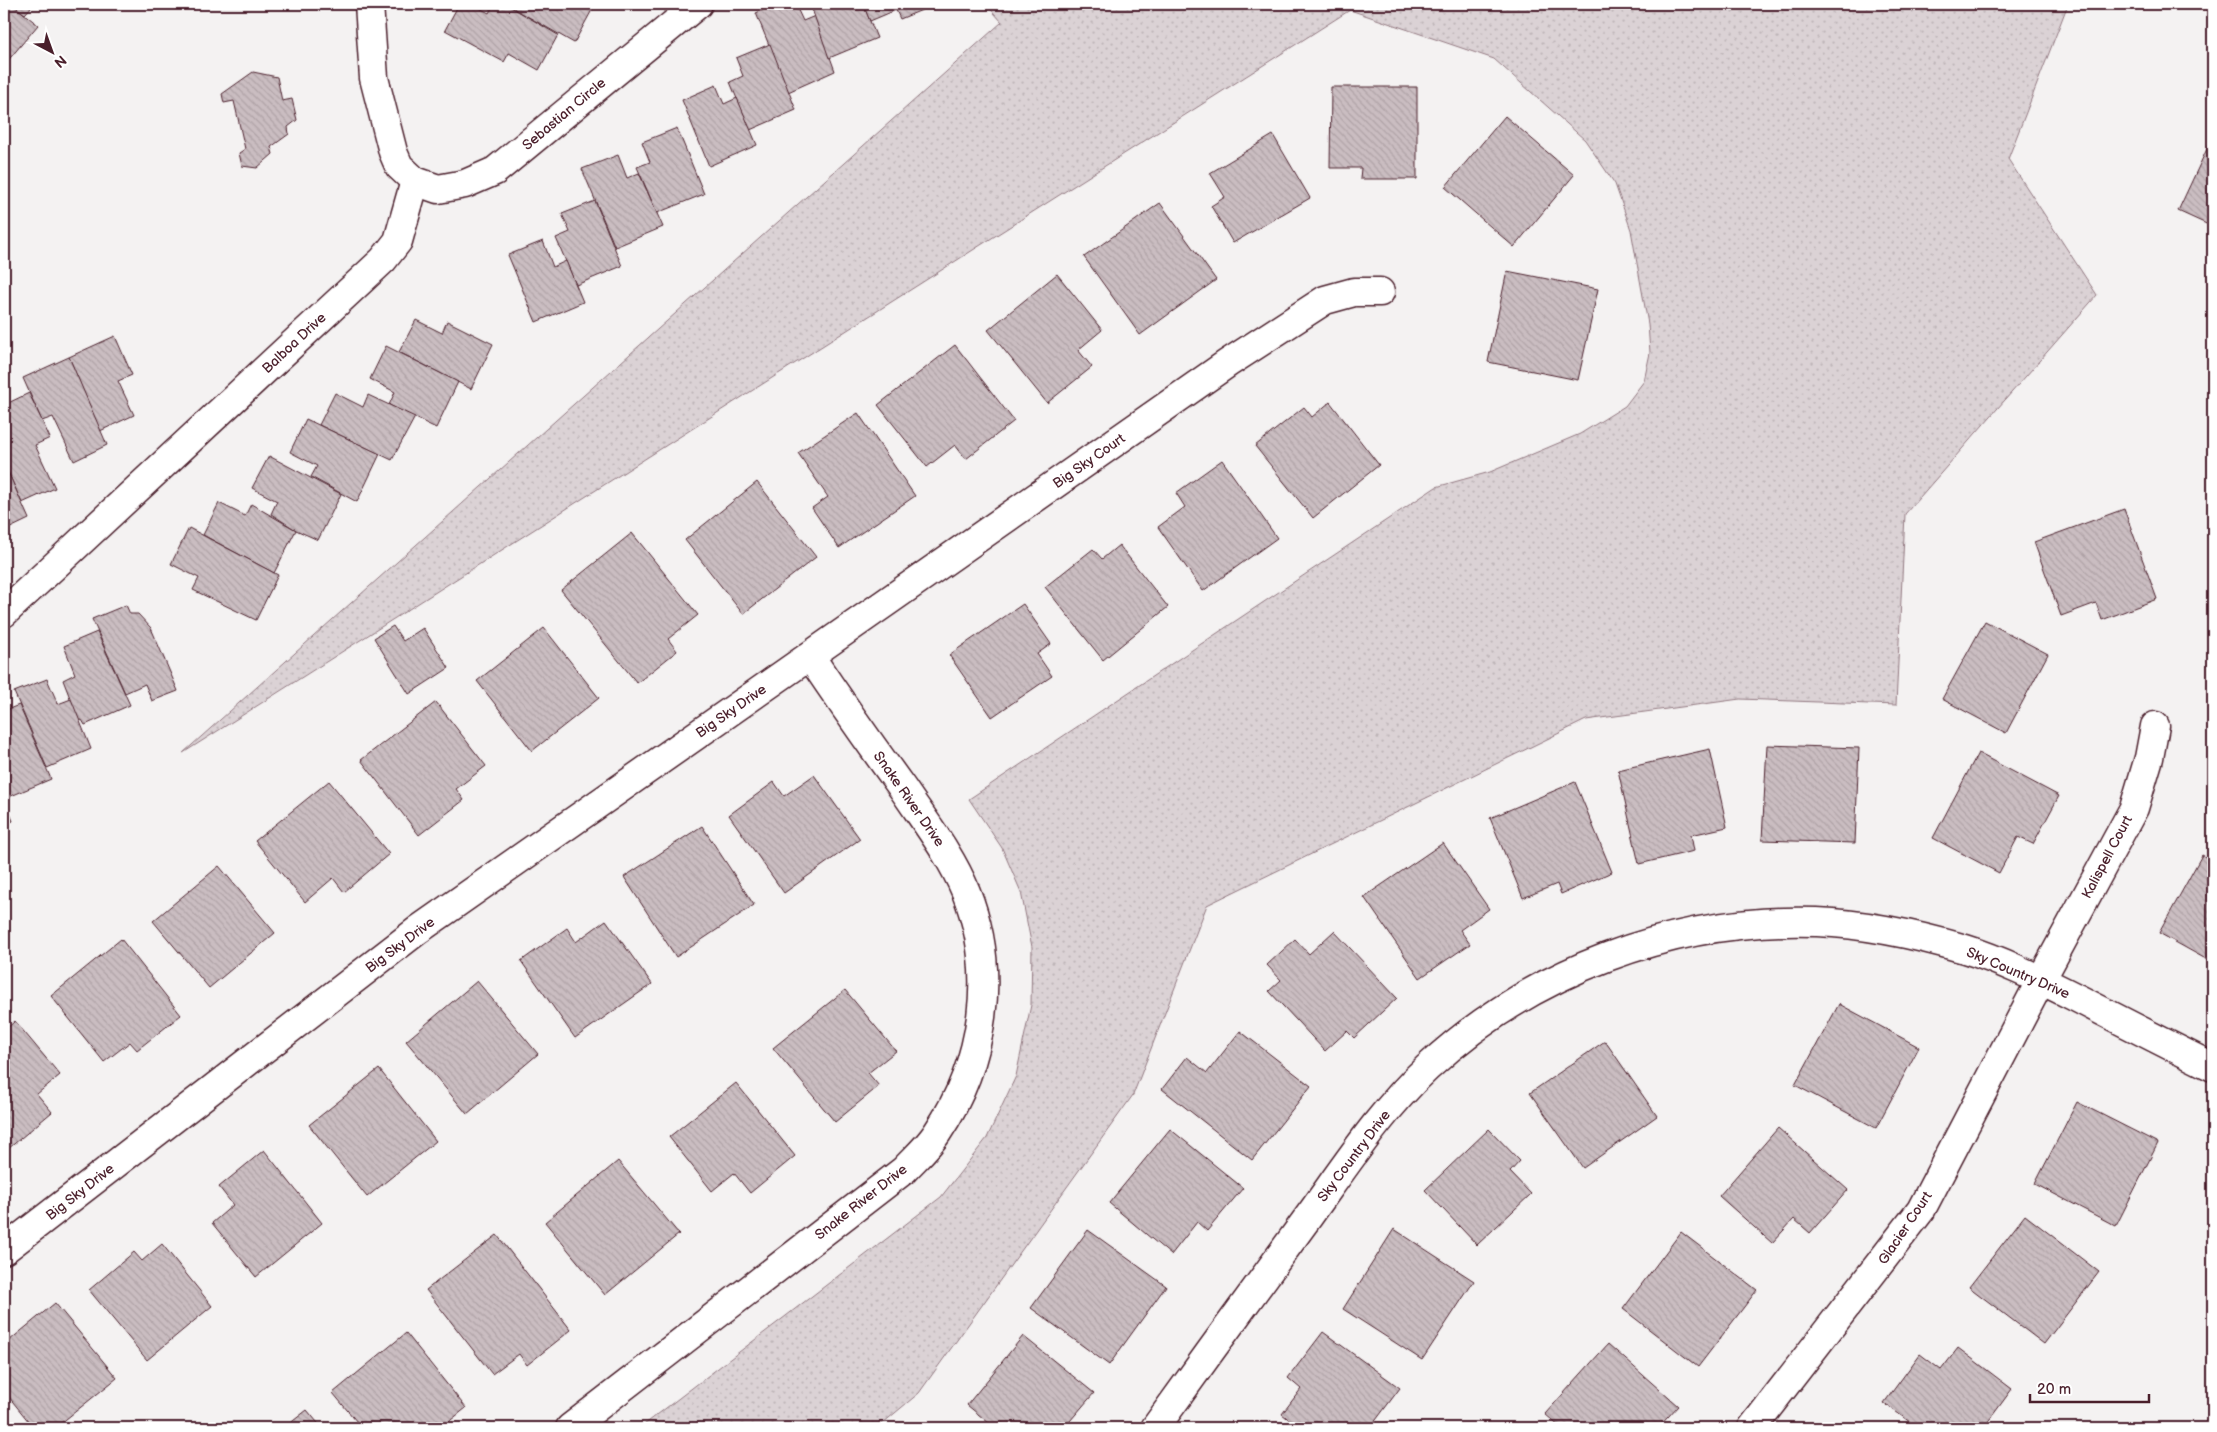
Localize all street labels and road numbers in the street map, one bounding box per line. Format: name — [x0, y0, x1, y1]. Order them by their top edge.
street label: Sebastian Circle — [519, 74, 609, 154]
street label: Balboa Drive — [259, 309, 329, 377]
street label: Big Sky Court — [1050, 429, 1129, 492]
street label: Big Sky Drive — [692, 680, 770, 742]
street label: Snake River Drive — [870, 748, 948, 850]
street label: Kalispell Court — [2078, 812, 2136, 901]
street label: Big Sky Drive — [362, 913, 438, 977]
street label: Sky Country Drive — [1964, 944, 2072, 1002]
street label: Sky Country Drive — [1314, 1107, 1394, 1205]
street label: Big Sky Drive — [42, 1160, 118, 1224]
street label: Snake River Drive — [811, 1161, 911, 1243]
street label: Glacier Court — [1874, 1188, 1936, 1268]

